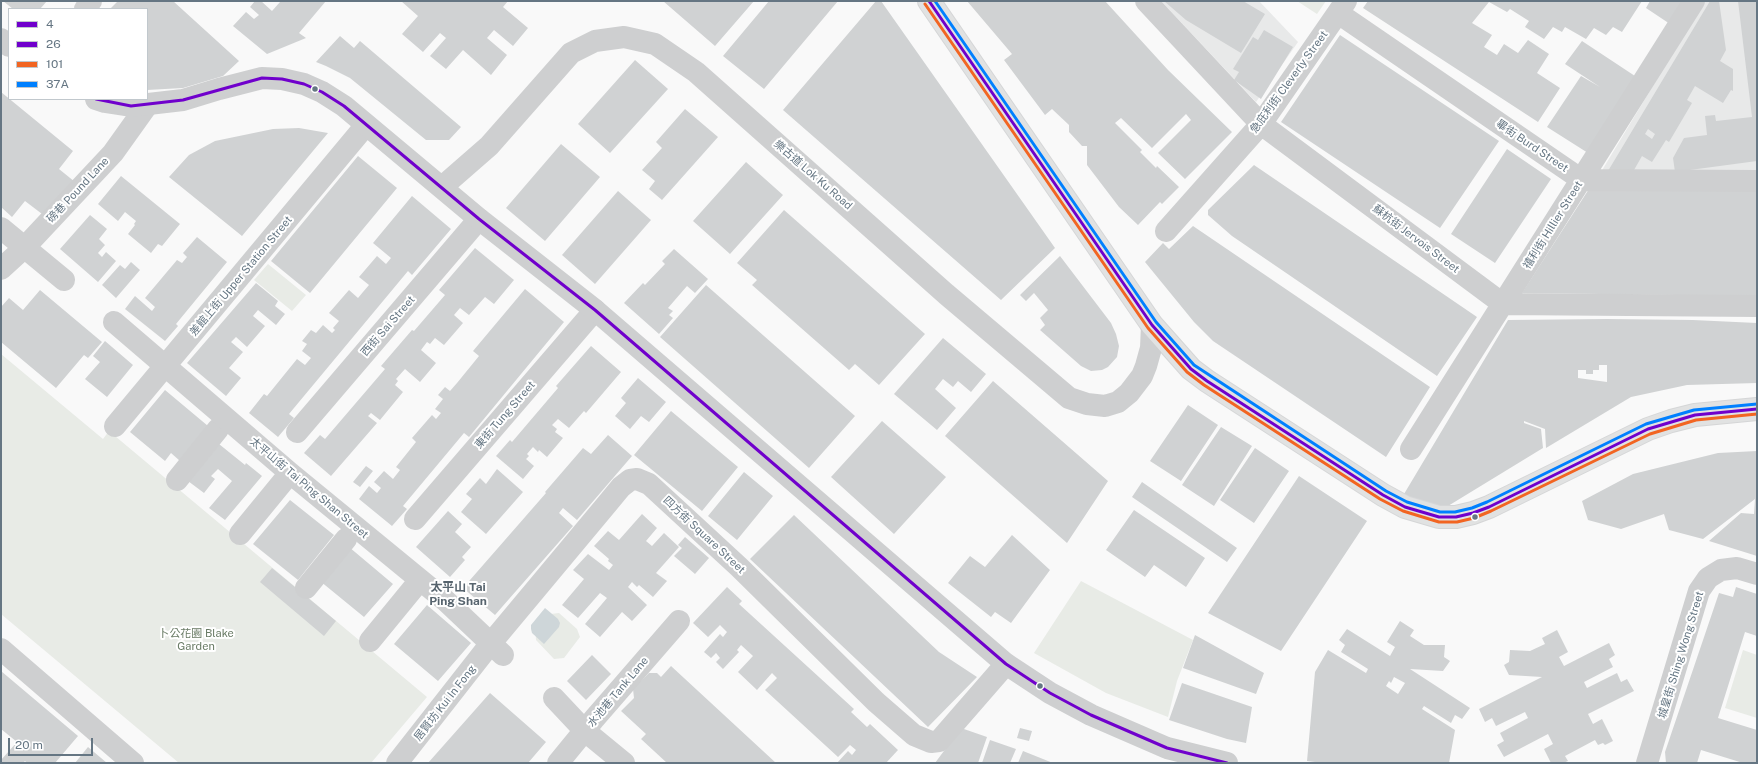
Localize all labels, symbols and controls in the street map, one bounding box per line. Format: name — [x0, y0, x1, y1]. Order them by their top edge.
legend — [8, 8, 148, 100]
text: 4 — [46, 17, 54, 31]
street label: 急庇利街 Cleverly Street — [1247, 28, 1331, 136]
text: 26 — [46, 37, 61, 51]
text: 101 — [46, 57, 63, 71]
text: 37A — [46, 77, 69, 91]
unlabelled marker — [310, 84, 320, 94]
street label: 畢街 Burd Street — [1493, 117, 1571, 175]
street label: 樂古道 Lok Ku Road — [771, 137, 855, 213]
street label: 磅巷 Pound Lane — [44, 155, 112, 225]
street label: 禧利街 Hillier Street — [1521, 179, 1585, 271]
street label: 蘇杭街 Jervois Street — [1370, 202, 1462, 276]
street label: 差館上街 Upper Station Street — [187, 213, 295, 339]
street label: 西街 Sai Street — [358, 293, 418, 359]
street label: 東街 Tung Street — [472, 379, 538, 451]
street label: 太平山街 Tai Ping Shan Street — [247, 435, 371, 541]
street label: 四方街 Square Street — [660, 494, 748, 576]
unlabelled marker — [1470, 512, 1480, 522]
district label: 太平山 Tai Ping Shan — [429, 580, 487, 608]
street label: 城皇街 Shing Wong Street — [1655, 590, 1707, 720]
park label: 卜公花園 Blake Garden — [158, 627, 234, 653]
street label: 水池巷 Tank Lane — [585, 654, 651, 730]
street label: 居賢坊 Kui In Fong — [411, 662, 479, 744]
unlabelled marker — [1035, 681, 1045, 691]
scale bar — [10, 730, 95, 756]
text: 20 m — [15, 738, 43, 752]

